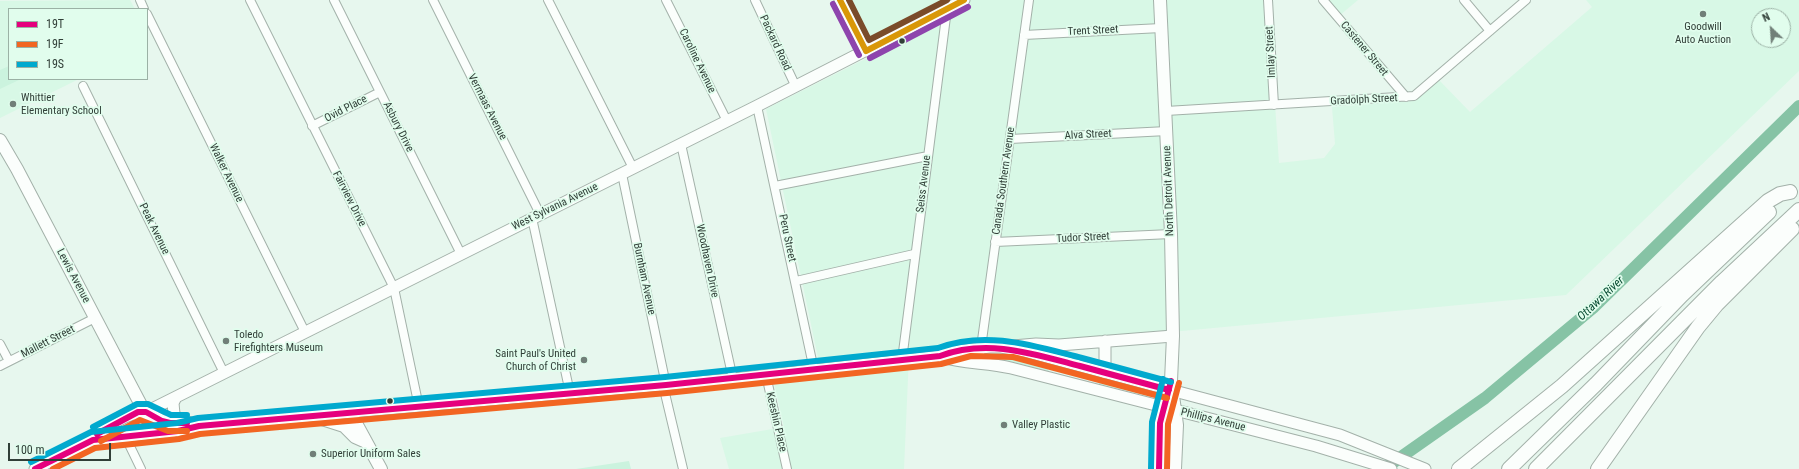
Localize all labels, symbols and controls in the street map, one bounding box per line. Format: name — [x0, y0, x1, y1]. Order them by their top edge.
legend — [8, 8, 148, 80]
north arrow — [1751, 8, 1791, 48]
marker: Goodwill Auto Auction — [1698, 9, 1708, 19]
text: N — [1760, 10, 1772, 25]
street label: Packard Road — [756, 13, 794, 73]
text: 19T — [46, 17, 64, 31]
street label: Castener Street — [1337, 19, 1391, 79]
place label: Goodwill Auto Auction — [1675, 20, 1731, 46]
street label: Trent Street — [1067, 23, 1119, 39]
street label: Imlay Street — [1263, 26, 1279, 78]
street label: Caroline Avenue — [676, 27, 718, 95]
unlabelled marker — [897, 36, 907, 46]
text: 19F — [46, 37, 64, 51]
text: 19S — [46, 57, 64, 71]
street label: Vermaas Avenue — [465, 72, 509, 142]
place label: Whittier Elementary School — [21, 91, 102, 117]
street label: Gradolph Street — [1330, 92, 1398, 108]
street label: Ovid Place — [323, 93, 369, 125]
marker: Whittier Elementary School — [8, 99, 18, 109]
street label: Asbury Drive — [380, 100, 416, 154]
street label: Canada Southern Avenue — [990, 126, 1018, 236]
street label: Alva Street — [1064, 127, 1112, 143]
street label: Walker Avenue — [206, 142, 246, 204]
street label: North Detroit Avenue — [1161, 146, 1177, 236]
street label: Seiss Avenue — [914, 155, 934, 213]
street label: Fairview Drive — [329, 169, 369, 229]
street label: West Sylvania Avenue — [510, 180, 600, 234]
street label: Peak Avenue — [136, 201, 172, 257]
street label: Peru Street — [776, 213, 798, 263]
street label: Woodhaven Drive — [693, 223, 721, 299]
street label: Tudor Street — [1056, 230, 1110, 246]
street label: Burnham Avenue — [630, 242, 658, 316]
street label: Lewis Avenue — [53, 247, 93, 305]
water label: Ottawa River — [1575, 274, 1627, 324]
street label: Mallett Street — [19, 323, 77, 361]
place label: Toledo Firefighters Museum — [234, 328, 323, 354]
marker: Toledo Firefighters Museum — [221, 336, 231, 346]
place label: Saint Paul's United Church of Christ — [495, 347, 576, 373]
marker: Saint Paul's United Church of Christ — [579, 355, 589, 365]
street label: Keeshin Place — [763, 391, 789, 453]
unlabelled marker — [385, 396, 395, 406]
street label: Phillips Avenue — [1179, 406, 1247, 434]
place label: Valley Plastic — [1012, 418, 1070, 432]
marker: Valley Plastic — [999, 420, 1009, 430]
scale bar — [10, 435, 113, 461]
text: 100 m — [15, 443, 45, 457]
place label: Superior Uniform Sales — [321, 447, 421, 461]
marker: Superior Uniform Sales — [308, 449, 318, 459]

